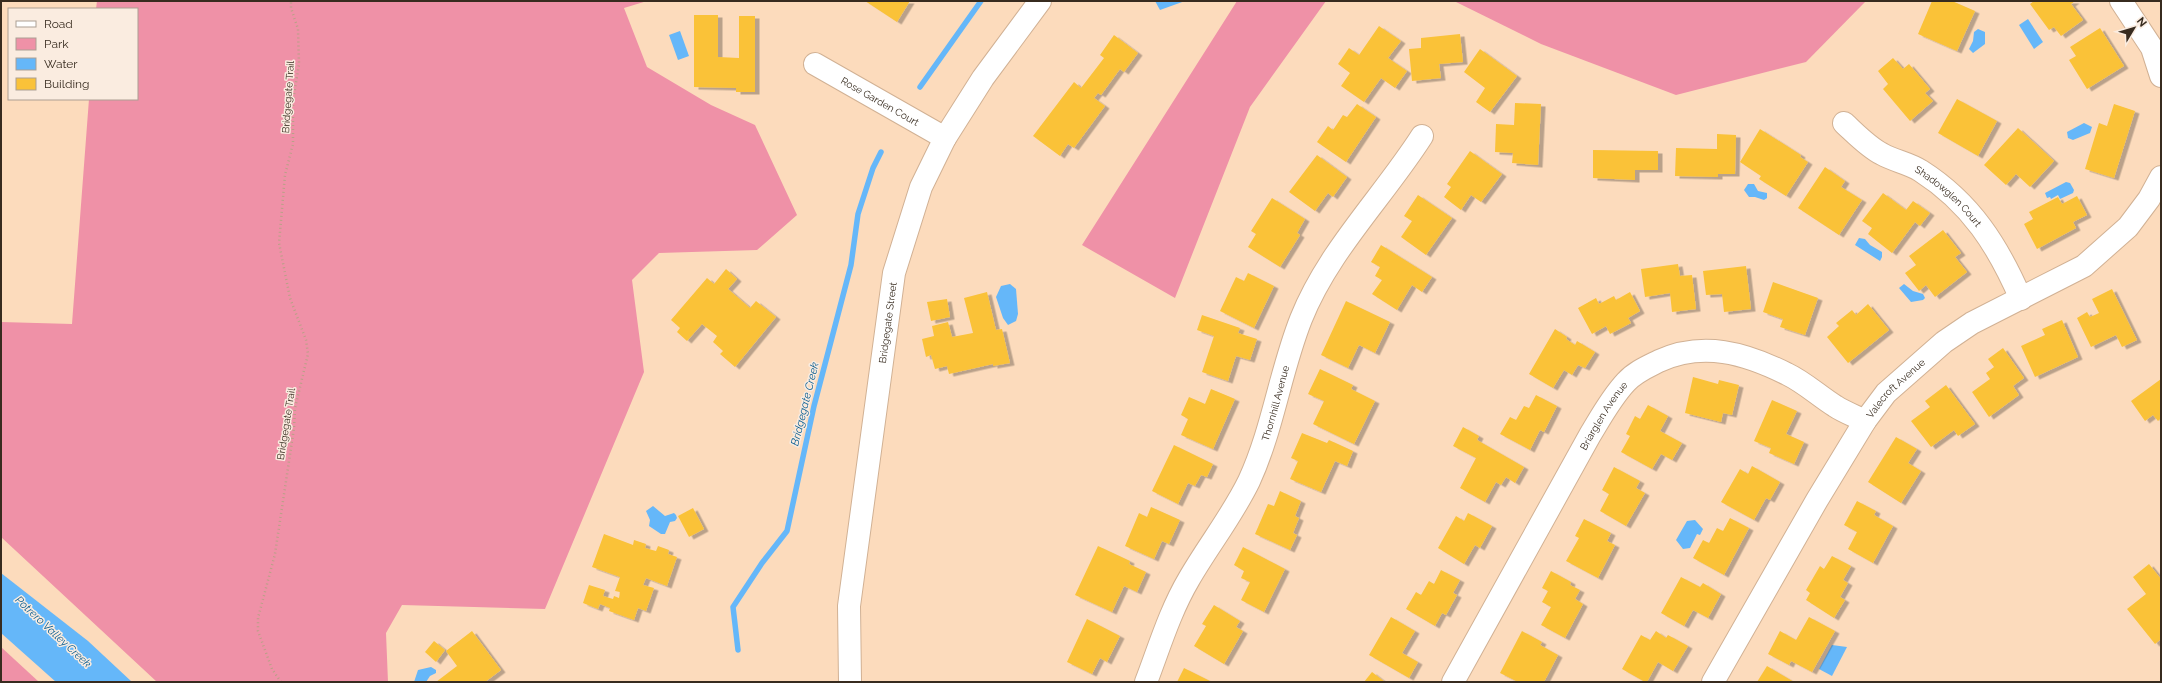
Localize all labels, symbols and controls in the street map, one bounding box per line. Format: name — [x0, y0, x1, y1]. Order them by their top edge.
legend — [8, 8, 138, 100]
north arrow — [2114, 8, 2154, 48]
text: N — [2134, 15, 2149, 29]
text: Road — [44, 17, 73, 31]
text: Park — [44, 37, 69, 51]
text: Water — [44, 57, 78, 71]
street label: Bridgegate Trail — [280, 60, 296, 134]
street label: Rose Garden Court — [839, 75, 922, 128]
text: Building — [44, 77, 90, 91]
street label: Shadowglen Court — [1913, 163, 1984, 229]
street label: Bridgegate Street — [876, 281, 898, 364]
street label: Valecroft Avenue — [1864, 356, 1927, 420]
water label: Bridgegate Creek — [788, 361, 822, 447]
street label: Thornhill Avenue — [1259, 364, 1291, 442]
street label: Briarglen Avenue — [1577, 379, 1629, 452]
street label: Bridgegate Trail — [275, 387, 297, 461]
water label: Potrero Valley Creek — [12, 593, 94, 671]

